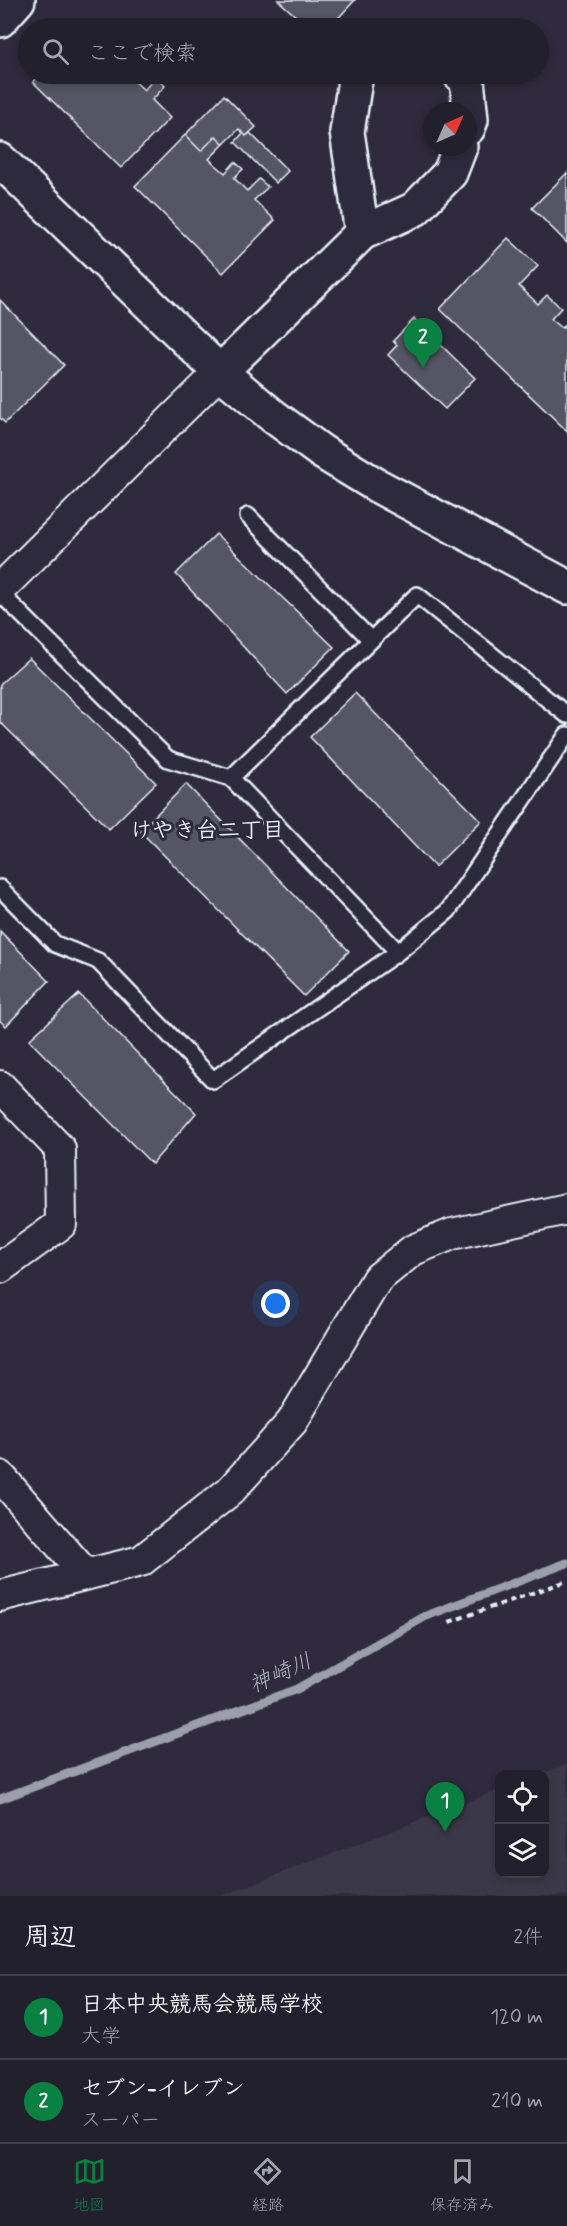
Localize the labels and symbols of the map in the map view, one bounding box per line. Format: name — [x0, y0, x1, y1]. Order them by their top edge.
north arrow — [423, 102, 477, 156]
pin: 2 — [404, 318, 442, 368]
district label: けやき台二丁目 — [130, 817, 284, 845]
your location — [261, 1289, 290, 1318]
water label: 神崎川 — [245, 1648, 317, 1700]
pin: 1 — [426, 1782, 464, 1832]

